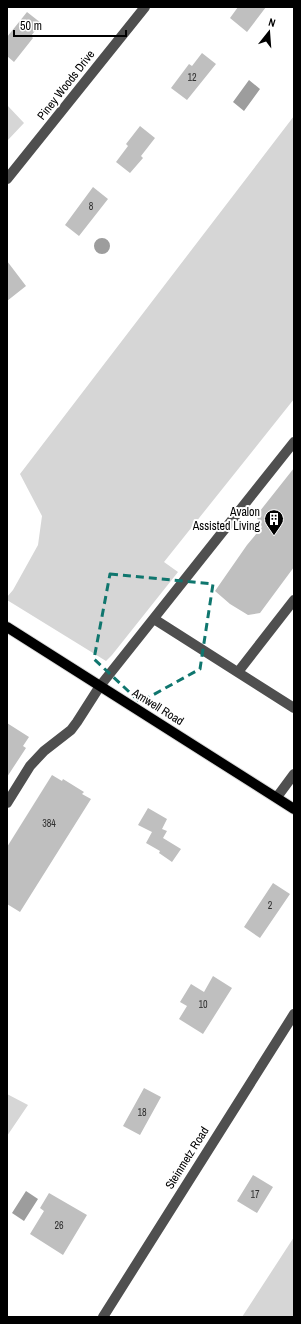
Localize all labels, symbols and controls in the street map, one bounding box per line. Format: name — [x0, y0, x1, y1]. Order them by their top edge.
scale bar — [14, 12, 126, 38]
north arrow — [249, 12, 289, 52]
text: N — [267, 15, 277, 30]
text: 50 m — [20, 18, 42, 34]
street label: Piney Woods Drive — [34, 47, 98, 123]
house number: 12 — [187, 71, 197, 84]
house number: 8 — [89, 200, 94, 213]
place label: Avalon Assisted Living — [192, 504, 261, 534]
building icon: Avalon Assisted Living — [263, 508, 285, 536]
street label: Amwell Road — [128, 684, 187, 729]
house number: 384 — [42, 817, 56, 830]
house number: 2 — [268, 899, 273, 912]
house number: 10 — [198, 998, 208, 1011]
house number: 18 — [137, 1106, 147, 1119]
street label: Steinmetz Road — [162, 1124, 212, 1192]
house number: 17 — [250, 1188, 260, 1201]
house number: 26 — [54, 1219, 64, 1232]

